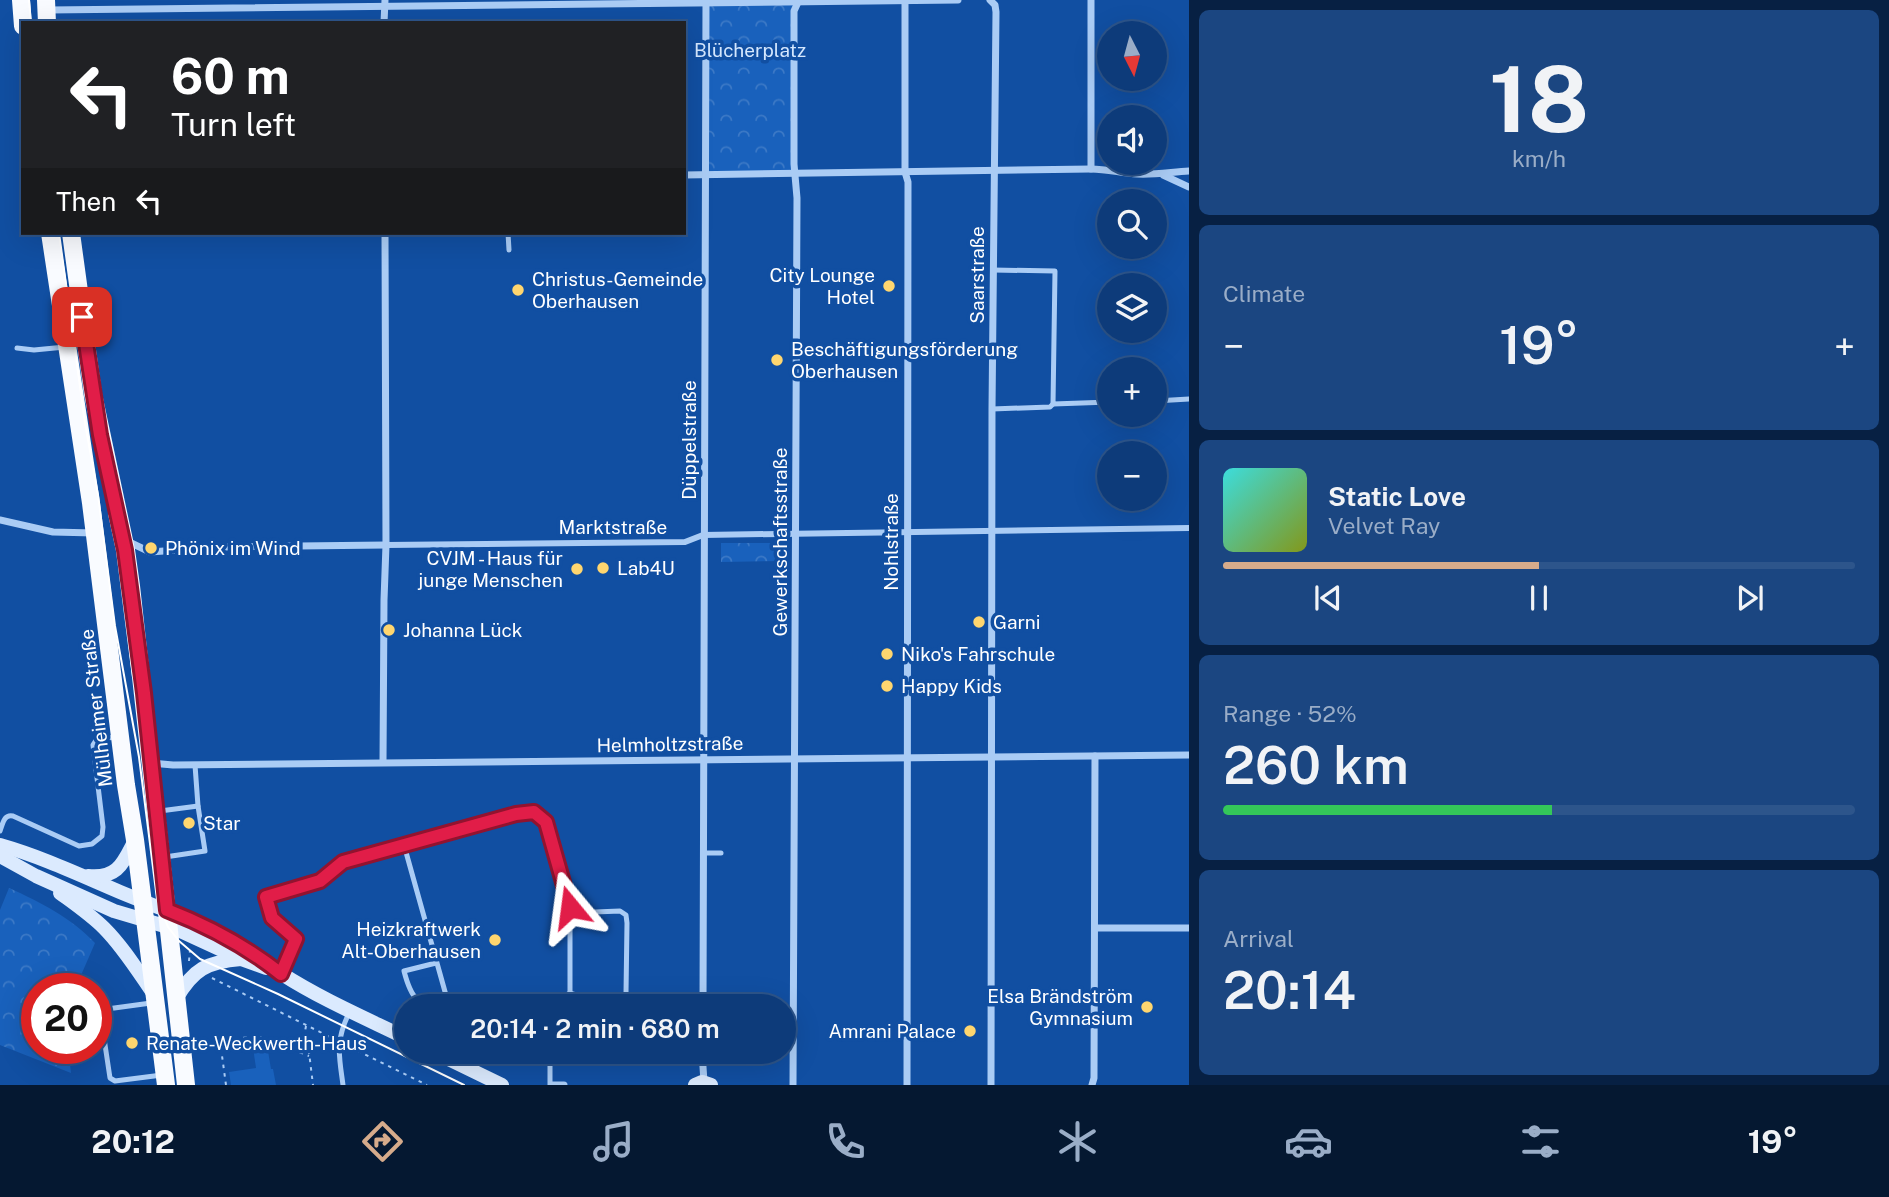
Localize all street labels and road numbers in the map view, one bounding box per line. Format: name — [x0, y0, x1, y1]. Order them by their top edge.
street label: Saarstraße — [966, 226, 988, 324]
street label: Düppelstraße — [678, 380, 700, 500]
street label: Gewerkschaftsstraße — [769, 448, 791, 636]
street label: Nohlstraße — [880, 493, 902, 591]
street label: Marktstraße — [559, 516, 667, 538]
street label: Mülheimer Straße — [75, 628, 117, 788]
street label: Helmholtzstraße — [596, 732, 744, 756]

